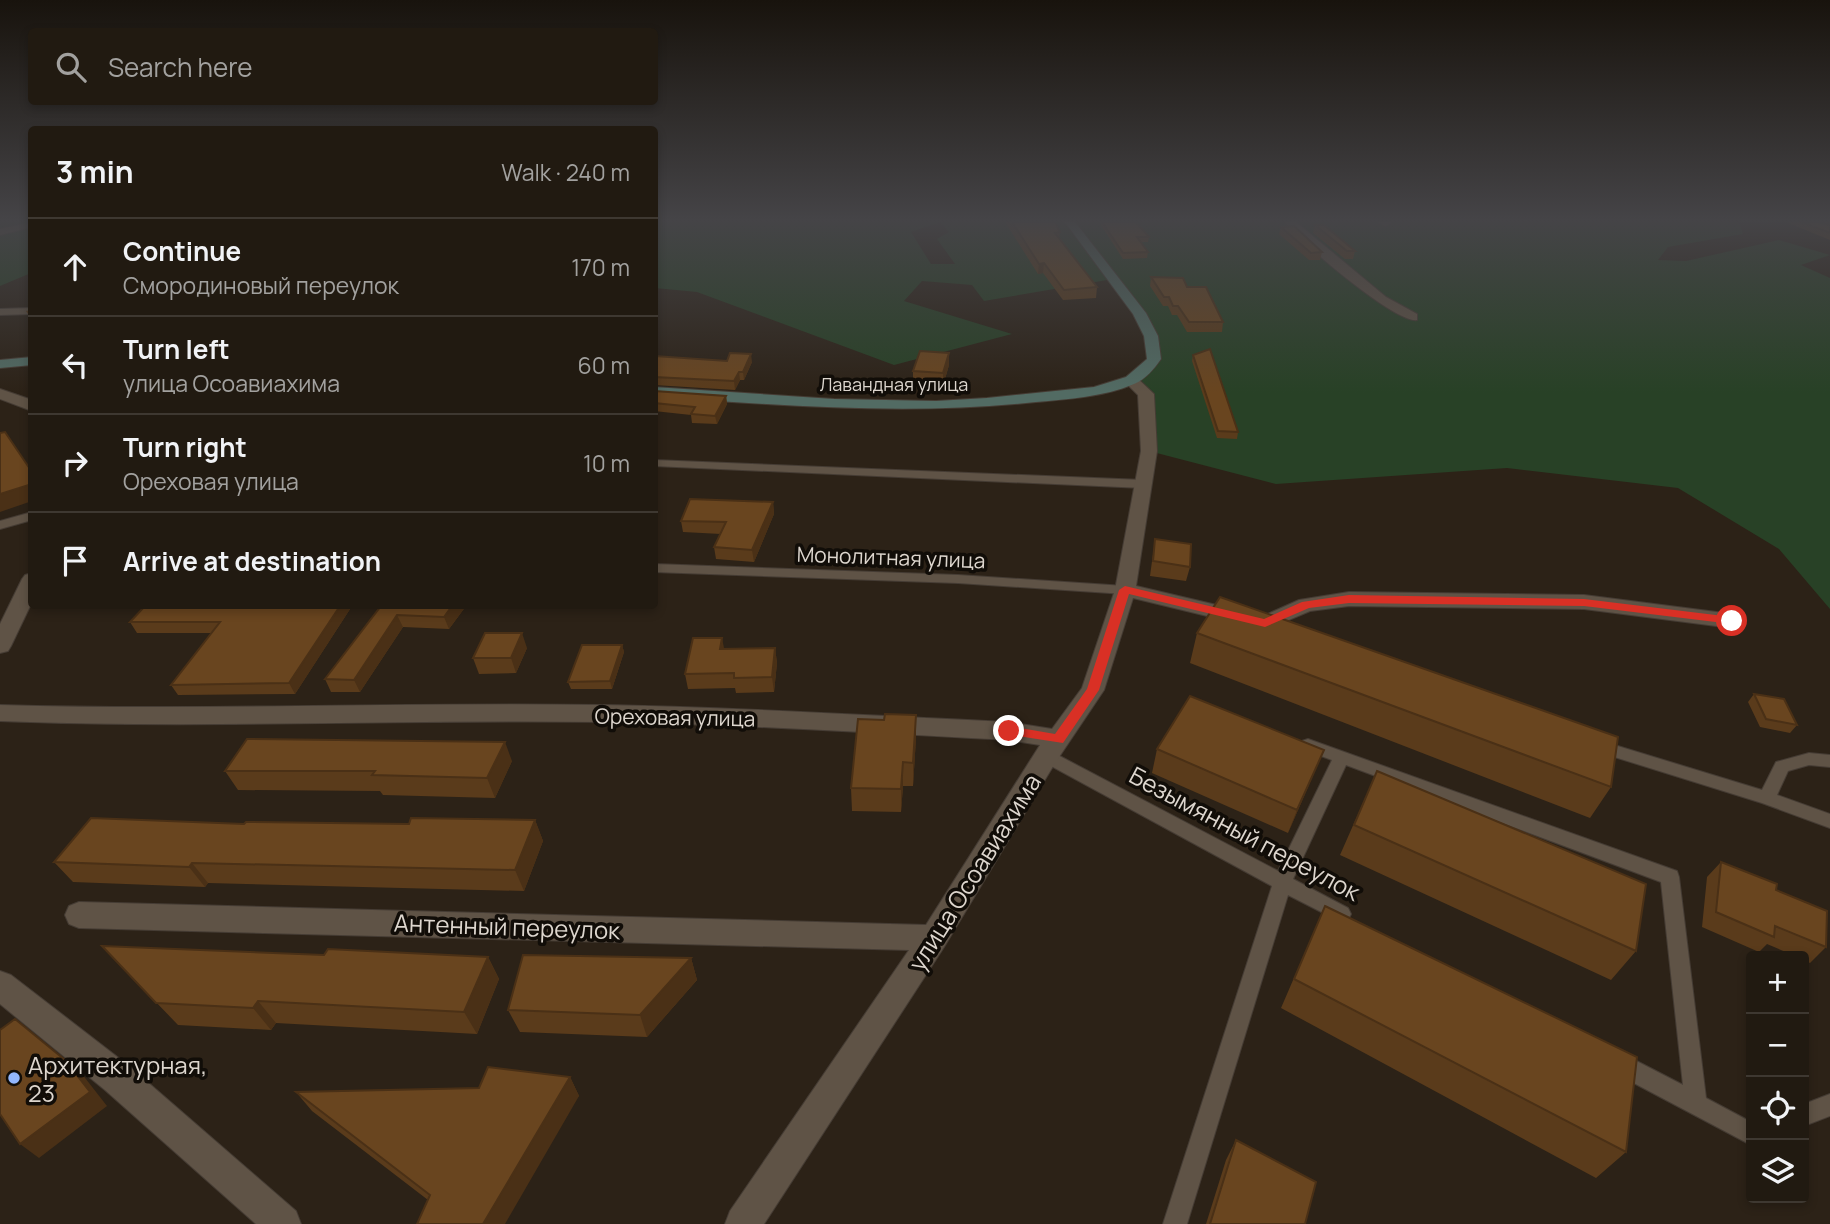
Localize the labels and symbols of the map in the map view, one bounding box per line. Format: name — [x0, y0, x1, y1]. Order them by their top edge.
street label: Лавандная улица — [820, 372, 968, 396]
street label: Монолитная улица — [796, 540, 986, 574]
route start — [1716, 605, 1747, 636]
street label: Ореховая улица — [594, 702, 756, 732]
route end — [993, 715, 1024, 746]
street label: Безымянный переулок — [1124, 758, 1367, 908]
street label: улица Осоавиахима — [900, 767, 1048, 977]
street label: Антенный переулок — [393, 906, 622, 946]
place label: Архитектурная, 23 — [28, 1048, 207, 1109]
marker: Архитектурная, 23 — [6, 1070, 22, 1086]

